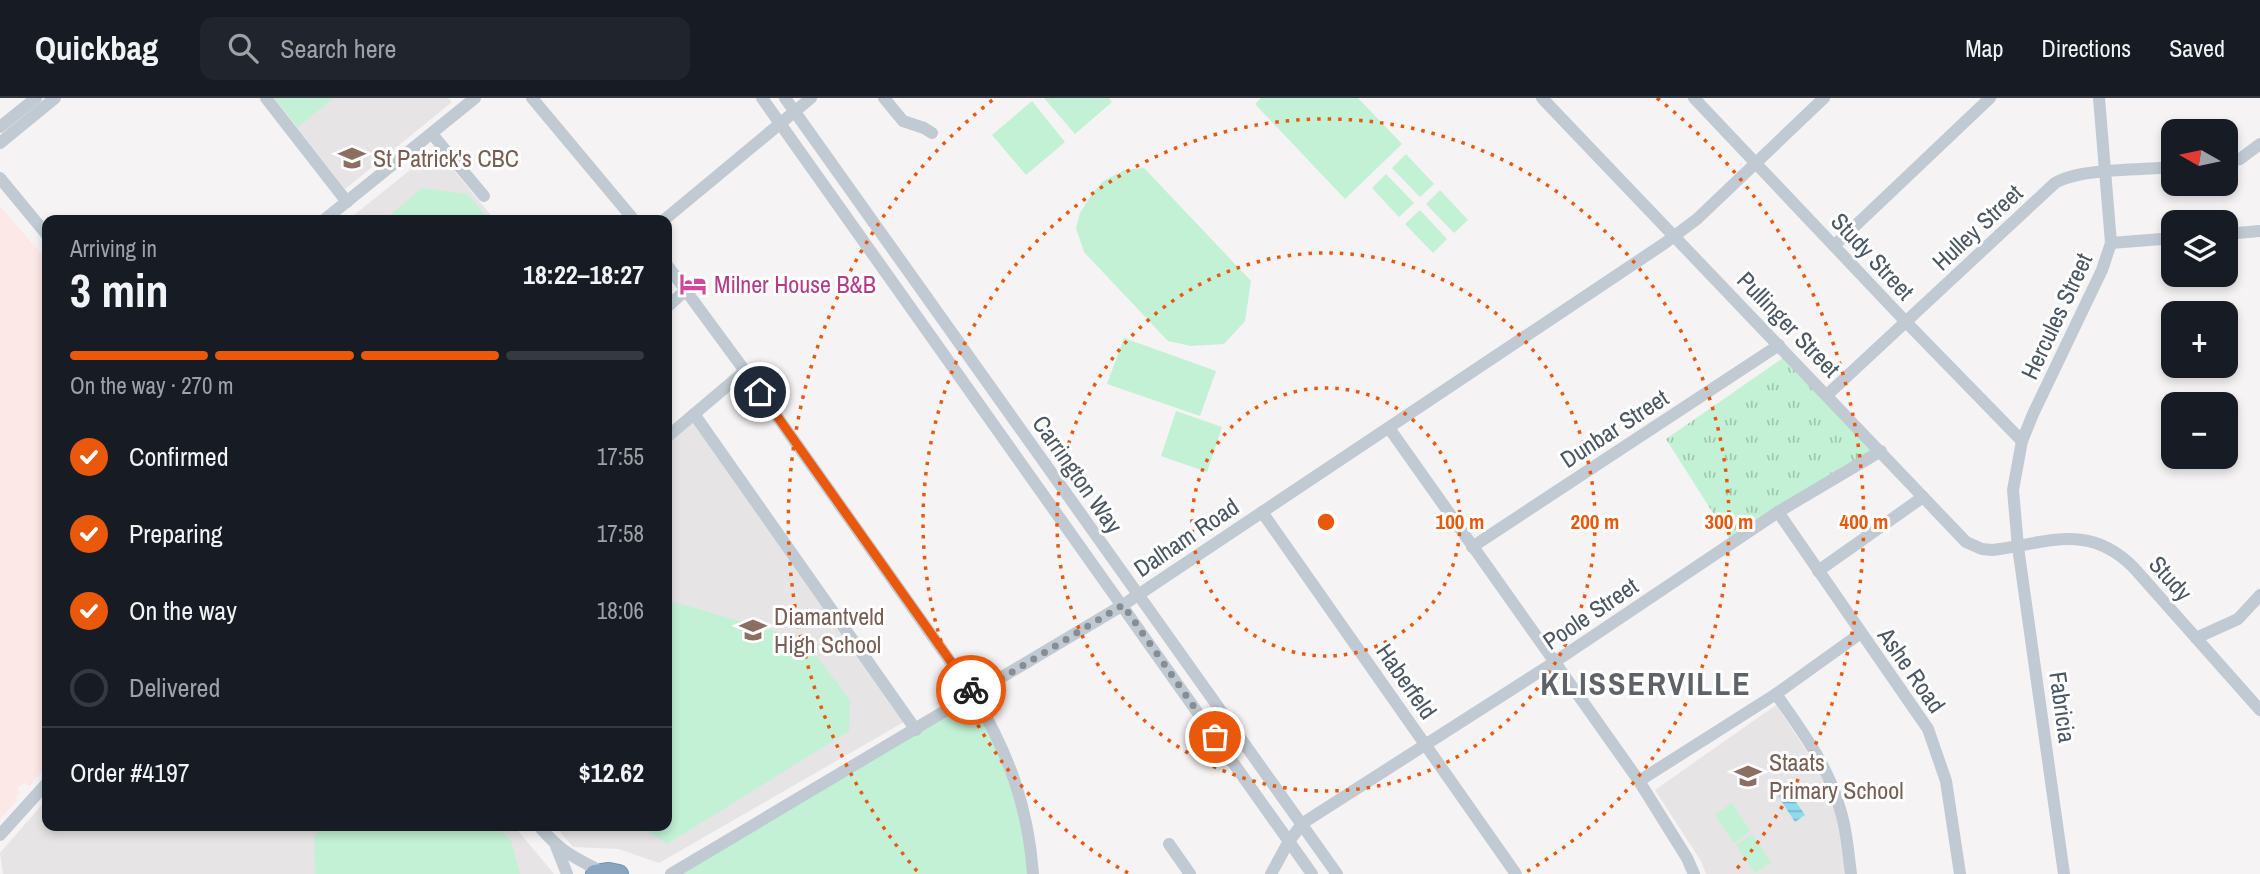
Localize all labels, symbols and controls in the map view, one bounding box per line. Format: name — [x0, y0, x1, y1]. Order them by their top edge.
search box — [200, 17, 690, 80]
text: Quickbag — [35, 26, 158, 70]
icon: search — [224, 29, 262, 67]
text: Search here — [280, 31, 396, 66]
text: Map — [1965, 32, 2003, 64]
text: Directions — [2041, 32, 2131, 64]
text: Saved — [2169, 32, 2225, 64]
north arrow — [2161, 119, 2238, 196]
map controls — [2161, 119, 2238, 469]
place label: St Patrick's CBC — [373, 142, 519, 174]
school or university icon: St Patrick's CBC — [337, 143, 367, 173]
street label: Hulley Street — [1925, 177, 2029, 277]
street label: Study Street — [1824, 205, 1922, 307]
button: layers — [2161, 210, 2238, 287]
text: Arriving in — [70, 233, 157, 264]
street label: Hercules Street — [2013, 247, 2099, 384]
text: 18:22–18:27 — [523, 257, 644, 292]
text: 3 min — [70, 259, 169, 321]
street label: Pullinger Street — [1730, 264, 1848, 384]
place label: Milner House B&B — [714, 268, 876, 300]
hotel icon: Milner House B&B — [678, 269, 708, 299]
button: + — [2161, 301, 2238, 378]
pin — [730, 362, 790, 422]
text: On the way · 270 m — [70, 370, 234, 401]
icon: home — [741, 373, 779, 411]
street label: Dunbar Street — [1554, 381, 1675, 475]
button: − — [2161, 392, 2238, 469]
street label: Carrington Way — [1026, 409, 1131, 539]
icon: check — [70, 438, 108, 476]
text: Confirmed — [129, 439, 229, 474]
text: 17:55 — [597, 441, 644, 472]
street label: Dalham Road — [1127, 490, 1245, 584]
text: 100 m — [1436, 507, 1484, 536]
text: 200 m — [1571, 507, 1619, 536]
text: 300 m — [1705, 507, 1753, 536]
text: 400 m — [1840, 507, 1888, 536]
centre of rings — [1314, 510, 1338, 534]
icon: check — [70, 515, 108, 553]
text: Preparing — [129, 516, 223, 551]
text: 17:58 — [597, 518, 644, 549]
street label: Study — [2142, 549, 2200, 608]
street label: Poole Street — [1536, 569, 1644, 657]
icon: check — [70, 592, 108, 630]
text: On the way — [129, 593, 237, 628]
text: 18:06 — [597, 595, 644, 626]
place label: Diamantveld High School — [774, 600, 884, 660]
school or university icon: Diamantveld High School — [738, 615, 768, 645]
street label: Ashe Road — [1870, 620, 1953, 719]
street label: Haberfeld — [1369, 637, 1445, 725]
courier — [936, 655, 1006, 725]
district label: KLISSERVILLE — [1540, 662, 1752, 705]
text: Delivered — [129, 670, 220, 705]
street label: Fabricia — [2042, 670, 2084, 745]
icon: bike — [952, 671, 990, 709]
pin — [1185, 707, 1245, 767]
icon: bag — [1196, 718, 1234, 756]
place label: Staats Primary School — [1769, 746, 1904, 806]
text: Order #4197 — [70, 755, 190, 790]
text: $12.62 — [579, 755, 644, 790]
school or university icon: Staats Primary School — [1733, 761, 1763, 791]

